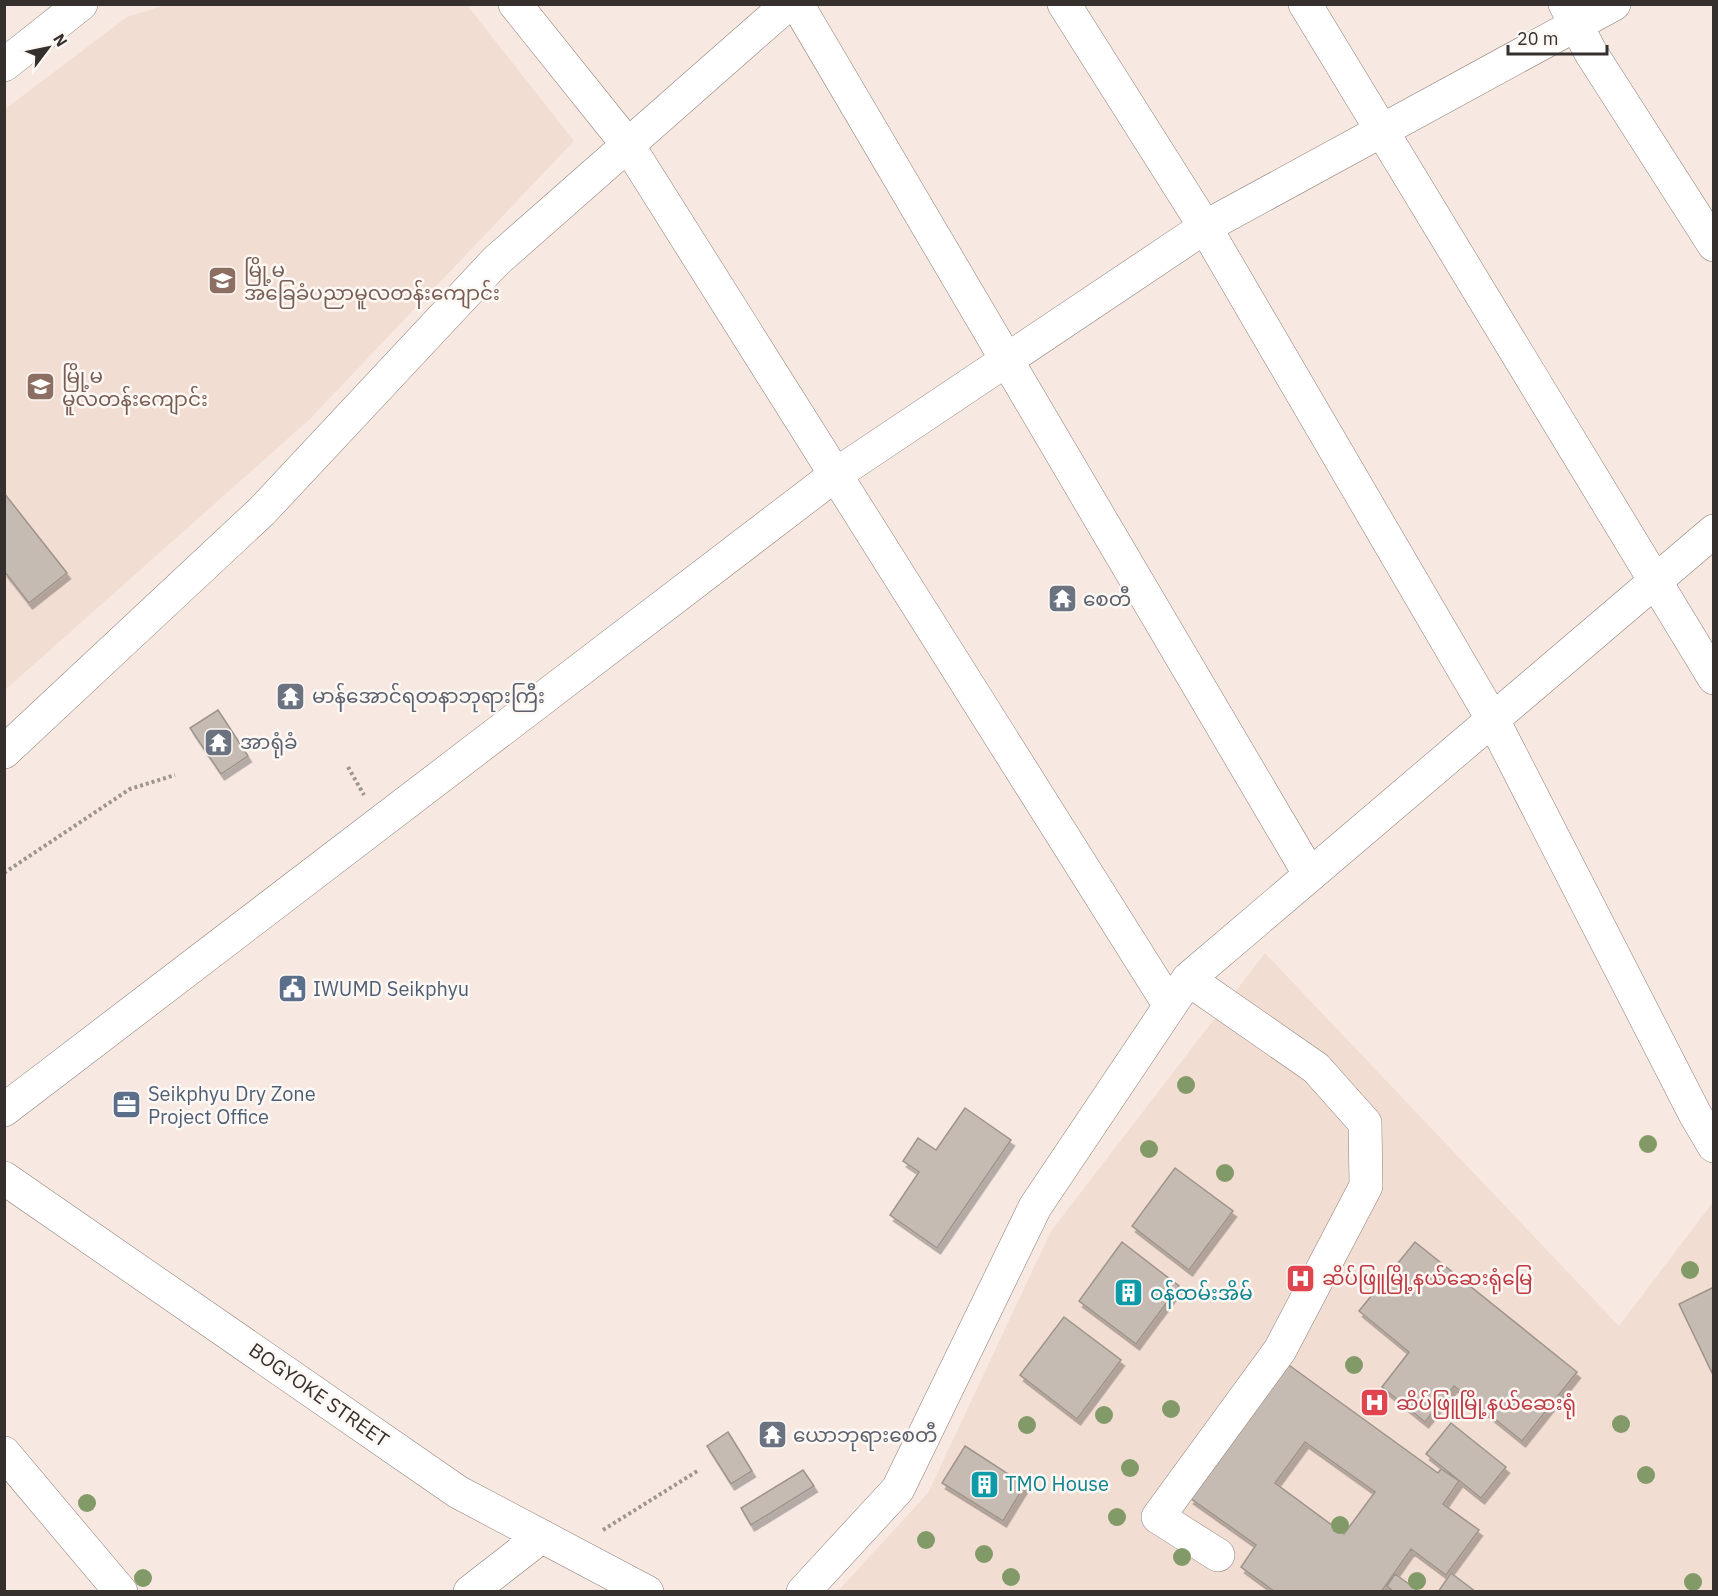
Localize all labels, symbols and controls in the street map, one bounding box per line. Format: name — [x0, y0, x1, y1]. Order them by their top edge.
north arrow — [18, 18, 78, 78]
scale bar — [1508, 18, 1607, 56]
text: 20 m — [1517, 27, 1559, 50]
text: N — [49, 30, 72, 50]
place label: မြို့မ အခြေခံပညာမူလတန်းကျောင်း — [244, 256, 500, 310]
school or university icon: မြို့မ အခြေခံပညာမူလတန်းကျောင်း — [207, 265, 239, 297]
place label: မြို့မ မူလတန်းကျောင်း — [62, 362, 208, 416]
school or university icon: မြို့မ မူလတန်းကျောင်း — [25, 371, 57, 403]
temple icon: စေတီ — [1046, 583, 1078, 615]
place label: စေတီ — [1083, 585, 1131, 612]
temple icon: မာန်အောင်ရတနာဘုရားကြီး — [275, 680, 307, 712]
place label: မာန်အောင်ရတနာဘုရားကြီး — [312, 682, 545, 713]
temple icon: အာရုံခံ — [203, 726, 235, 758]
place label: အာရုံခံ — [240, 728, 298, 759]
public building icon: IWUMD Seikphyu — [276, 973, 308, 1005]
place label: IWUMD Seikphyu — [313, 975, 469, 1002]
place label: Seikphyu Dry Zone Project Office — [148, 1080, 316, 1130]
office icon: Seikphyu Dry Zone Project Office — [111, 1089, 143, 1121]
hospital icon: ဆိပ်ဖြူမြို့နယ်ဆေးရုံမြေ — [1285, 1262, 1317, 1294]
place label: ဆိပ်ဖြူမြို့နယ်ဆေးရုံမြေ — [1322, 1264, 1533, 1295]
building icon: ဝန်ထမ်းအိမ် — [1113, 1277, 1145, 1309]
place label: ဝန်ထမ်းအိမ် — [1150, 1279, 1253, 1309]
street label: BOGYOKE STREET — [244, 1336, 395, 1453]
hospital icon: ဆိပ်ဖြူမြို့နယ်ဆေးရုံ — [1359, 1387, 1391, 1419]
place label: ဆိပ်ဖြူမြို့နယ်ဆေးရုံ — [1396, 1389, 1576, 1420]
temple icon: ယောဘုရားစေတီ — [756, 1419, 788, 1451]
place label: ယောဘုရားစေတီ — [793, 1421, 938, 1452]
building icon: TMO House — [968, 1468, 1000, 1500]
place label: TMO House — [1005, 1470, 1109, 1497]

